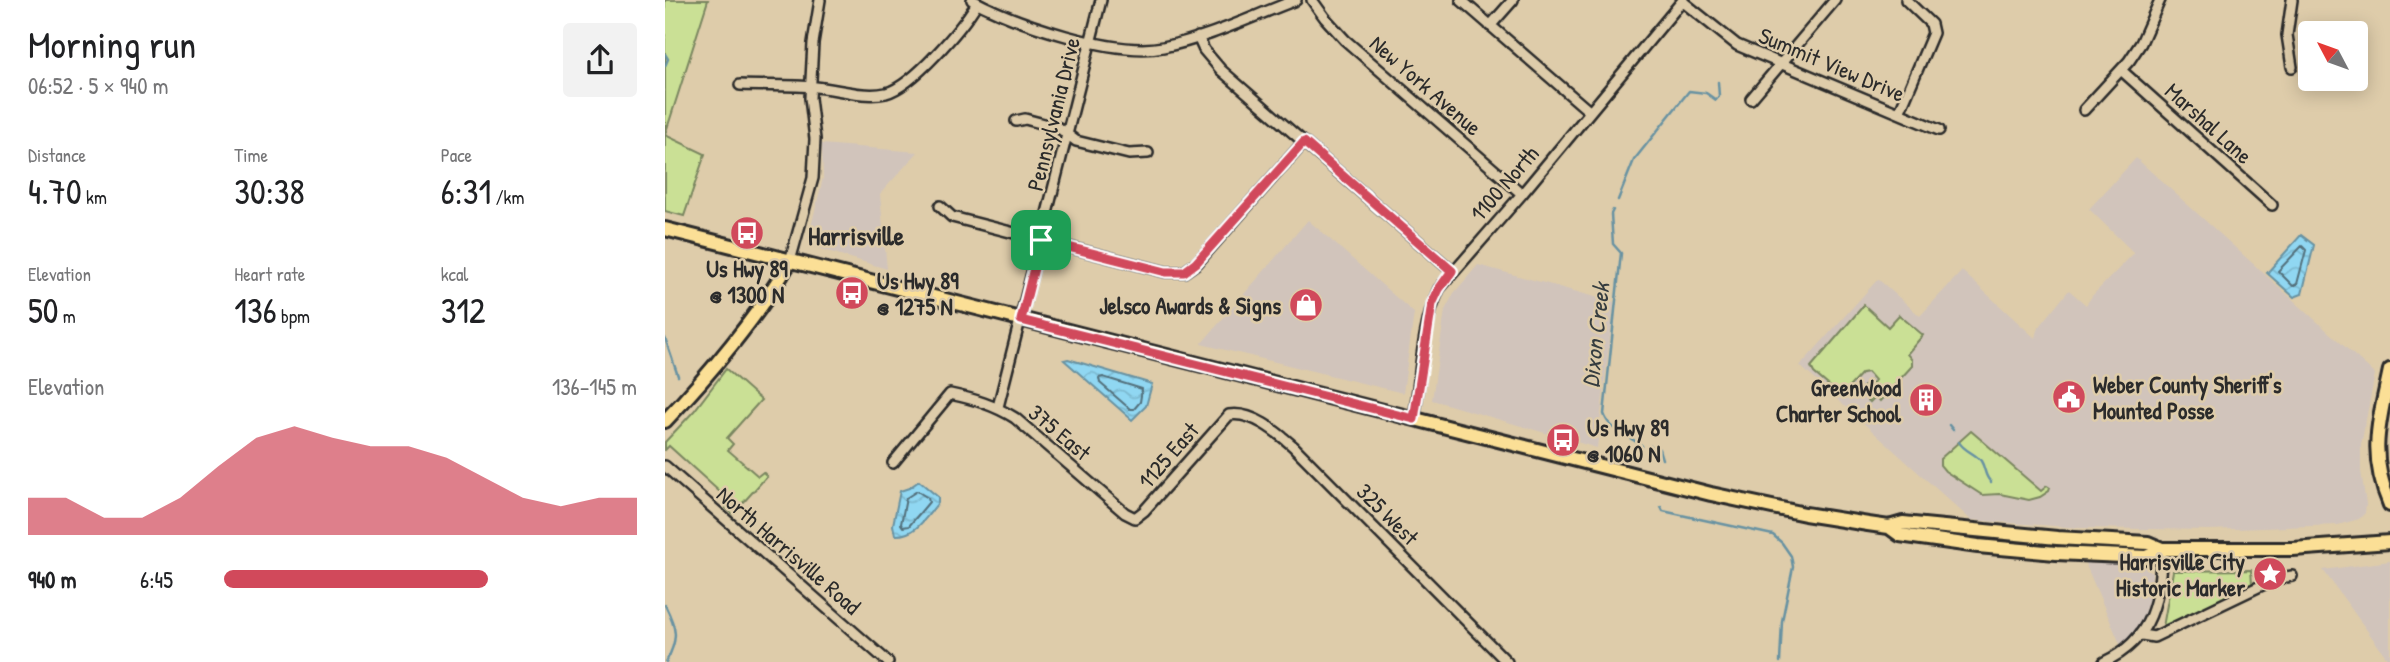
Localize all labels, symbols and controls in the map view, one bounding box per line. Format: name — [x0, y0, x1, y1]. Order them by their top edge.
text: Morning run — [28, 18, 196, 70]
street label: Summit View Drive — [1754, 19, 1910, 109]
north arrow — [2298, 21, 2368, 91]
map controls — [2298, 21, 2368, 91]
button: share — [563, 23, 637, 97]
street label: New York Avenue — [1363, 28, 1489, 142]
street label: Pennsylvania Drive — [1019, 34, 1087, 194]
text: 06:52 · 5 × 940 m — [28, 70, 168, 101]
street label: Marshal Lane — [2159, 75, 2259, 171]
street label: 1100 North — [1463, 138, 1546, 227]
text: Distance — [28, 142, 86, 168]
text: Time — [234, 142, 268, 168]
text: Pace — [441, 142, 472, 168]
text: 4.70 — [28, 168, 82, 215]
text: 30:38 — [234, 168, 305, 215]
text: 6:31 — [441, 168, 491, 215]
text: km — [82, 184, 107, 210]
text: /km — [491, 184, 524, 210]
pin — [1011, 210, 1071, 270]
bus stop icon: Us Hwy 89 @ 1300 N — [728, 214, 766, 252]
district label: Harrisville — [808, 218, 905, 253]
icon: arrive — [1022, 221, 1060, 259]
place label: Us Hwy 89 @ 1300 N — [706, 253, 788, 310]
text: Elevation — [28, 261, 91, 287]
text: Heart rate — [234, 261, 305, 287]
text: kcal — [441, 261, 468, 287]
place label: Us Hwy 89 @ 1275 N — [877, 265, 959, 322]
bus stop icon: Us Hwy 89 @ 1275 N — [833, 274, 871, 312]
water label: Dixon Creek — [1574, 279, 1617, 389]
shop icon: Jelsco Awards & Signs — [1287, 286, 1325, 324]
text: 50 — [28, 287, 59, 334]
text: 136 — [234, 287, 277, 334]
text: 312 — [441, 287, 485, 334]
place label: Jelsco Awards & Signs — [1099, 290, 1281, 322]
text: m — [59, 303, 76, 329]
text: bpm — [277, 303, 310, 329]
place label: Weber County Sheriff's Mounted Posse — [2093, 369, 2282, 426]
text: Elevation — [28, 371, 104, 402]
text: 136–145 m — [552, 371, 637, 402]
place label: GreenWood Charter School — [1776, 372, 1902, 429]
public building icon: Weber County Sheriff's Mounted Posse — [2050, 378, 2088, 416]
building icon: GreenWood Charter School — [1907, 381, 1945, 419]
street label: 375 East — [1022, 397, 1099, 468]
place label: Us Hwy 89 @ 1060 N — [1587, 412, 1669, 469]
street label: 1125 East — [1131, 414, 1206, 495]
bus stop icon: Us Hwy 89 @ 1060 N — [1544, 421, 1582, 459]
street label: 325 West — [1350, 476, 1427, 553]
street label: North Harrisville Road — [710, 479, 868, 621]
place label: Harrisville City Historic Marker — [2116, 546, 2245, 603]
place icon: Harrisville City Historic Marker — [2251, 555, 2289, 593]
text: 940 m — [28, 564, 76, 595]
text: 6:45 — [140, 564, 173, 595]

